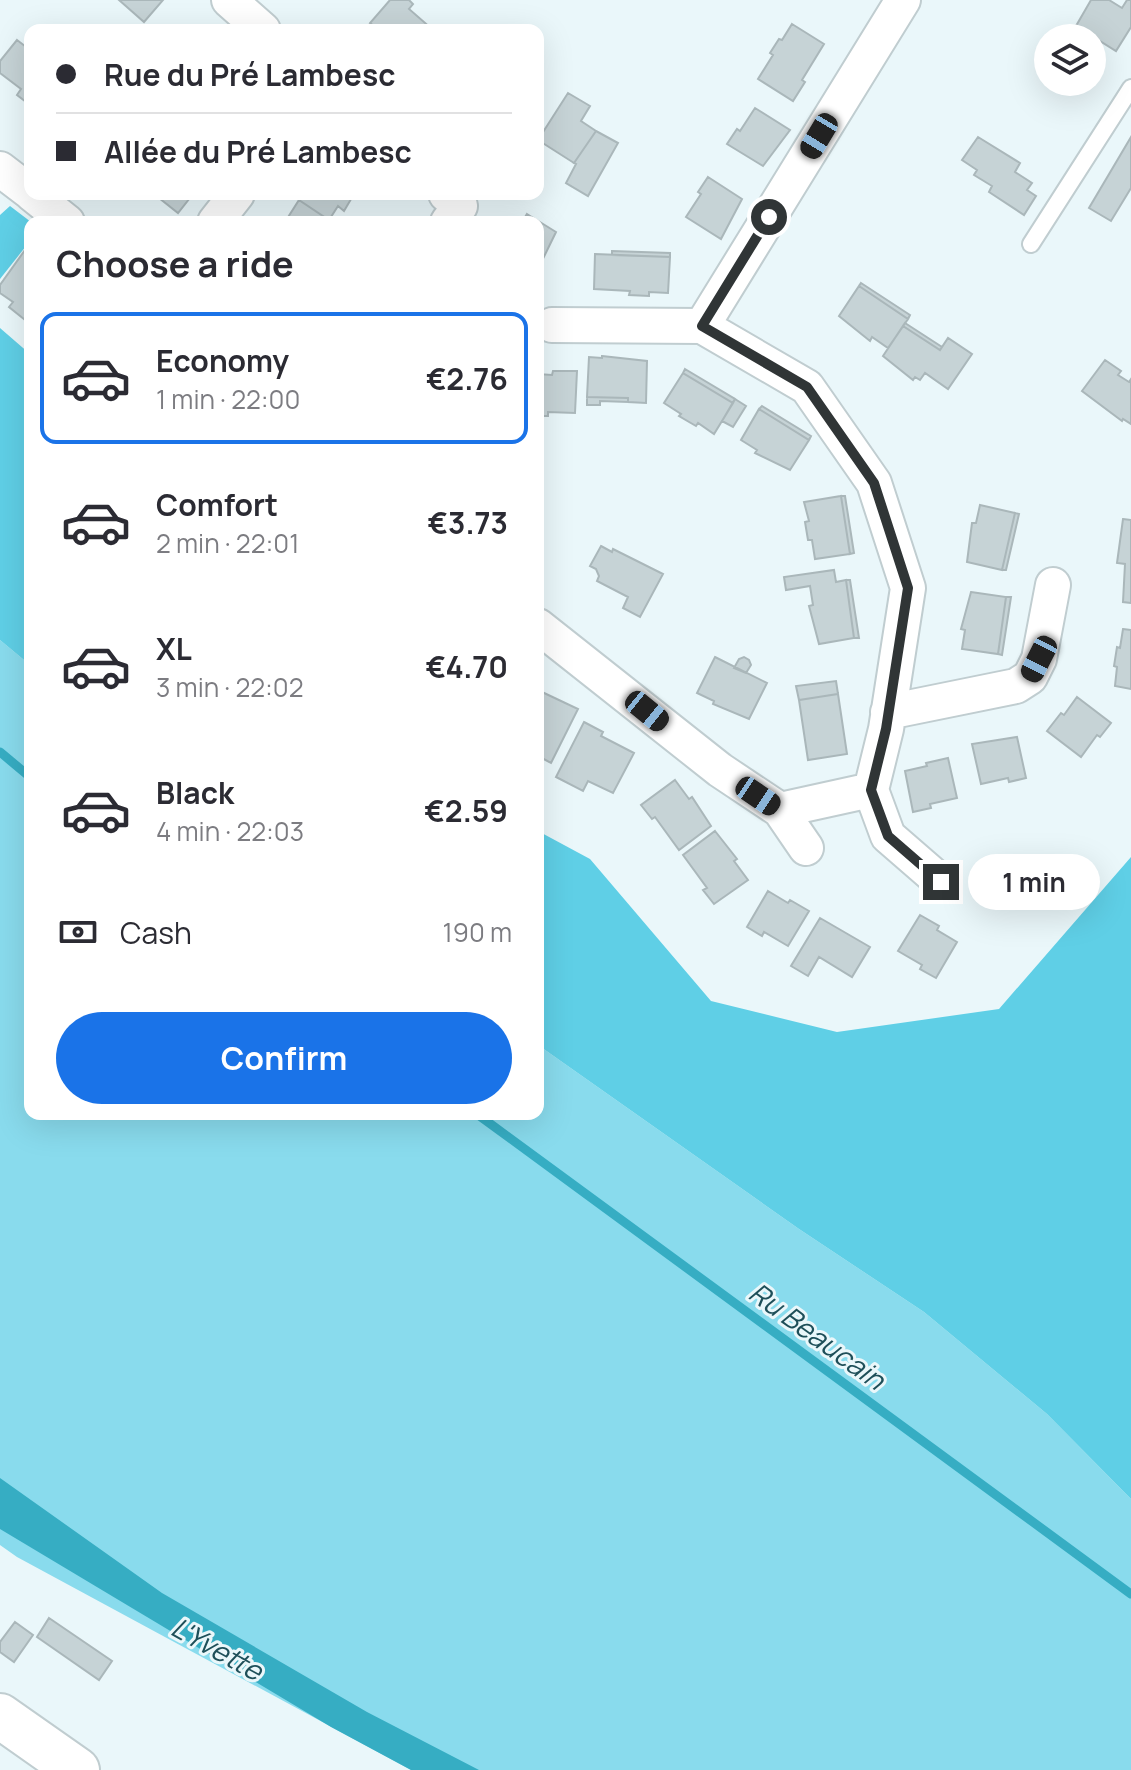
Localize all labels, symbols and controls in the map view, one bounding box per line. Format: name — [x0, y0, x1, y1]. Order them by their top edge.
map controls — [1034, 24, 1106, 96]
button: layers — [1034, 24, 1106, 96]
text: Rue du Pré Lambesc — [104, 54, 395, 95]
car — [796, 109, 842, 163]
text: Allée du Pré Lambesc — [104, 131, 412, 172]
route start — [751, 199, 787, 235]
text: Choose a ride — [56, 239, 294, 288]
text: Economy — [156, 340, 289, 381]
icon: car — [60, 342, 132, 414]
text: €2.76 — [426, 358, 508, 399]
text: 1 min · 22:00 — [156, 381, 300, 417]
text: Comfort — [156, 484, 278, 525]
icon: car — [60, 486, 132, 558]
text: €3.73 — [428, 502, 508, 543]
text: 2 min · 22:01 — [156, 525, 299, 561]
text: XL — [156, 628, 192, 669]
icon: car — [60, 630, 132, 702]
car — [1017, 632, 1061, 686]
text: €4.70 — [426, 646, 508, 687]
text: 3 min · 22:02 — [156, 669, 304, 705]
car — [621, 687, 673, 735]
text: Black — [156, 772, 234, 813]
car — [731, 773, 785, 819]
icon: car — [60, 774, 132, 846]
text: €2.59 — [424, 790, 508, 831]
text: 4 min · 22:03 — [156, 813, 304, 849]
callout: 1 min — [969, 854, 1101, 910]
route end — [923, 864, 959, 900]
text: 1 min — [1002, 864, 1066, 900]
icon: cash — [56, 910, 100, 954]
text: Cash — [120, 912, 192, 953]
text: 190 m — [443, 914, 512, 950]
button: Confirm — [56, 1012, 512, 1104]
water label: Ru Beaucain — [742, 1273, 894, 1398]
water label: L'Yvette — [165, 1608, 271, 1689]

